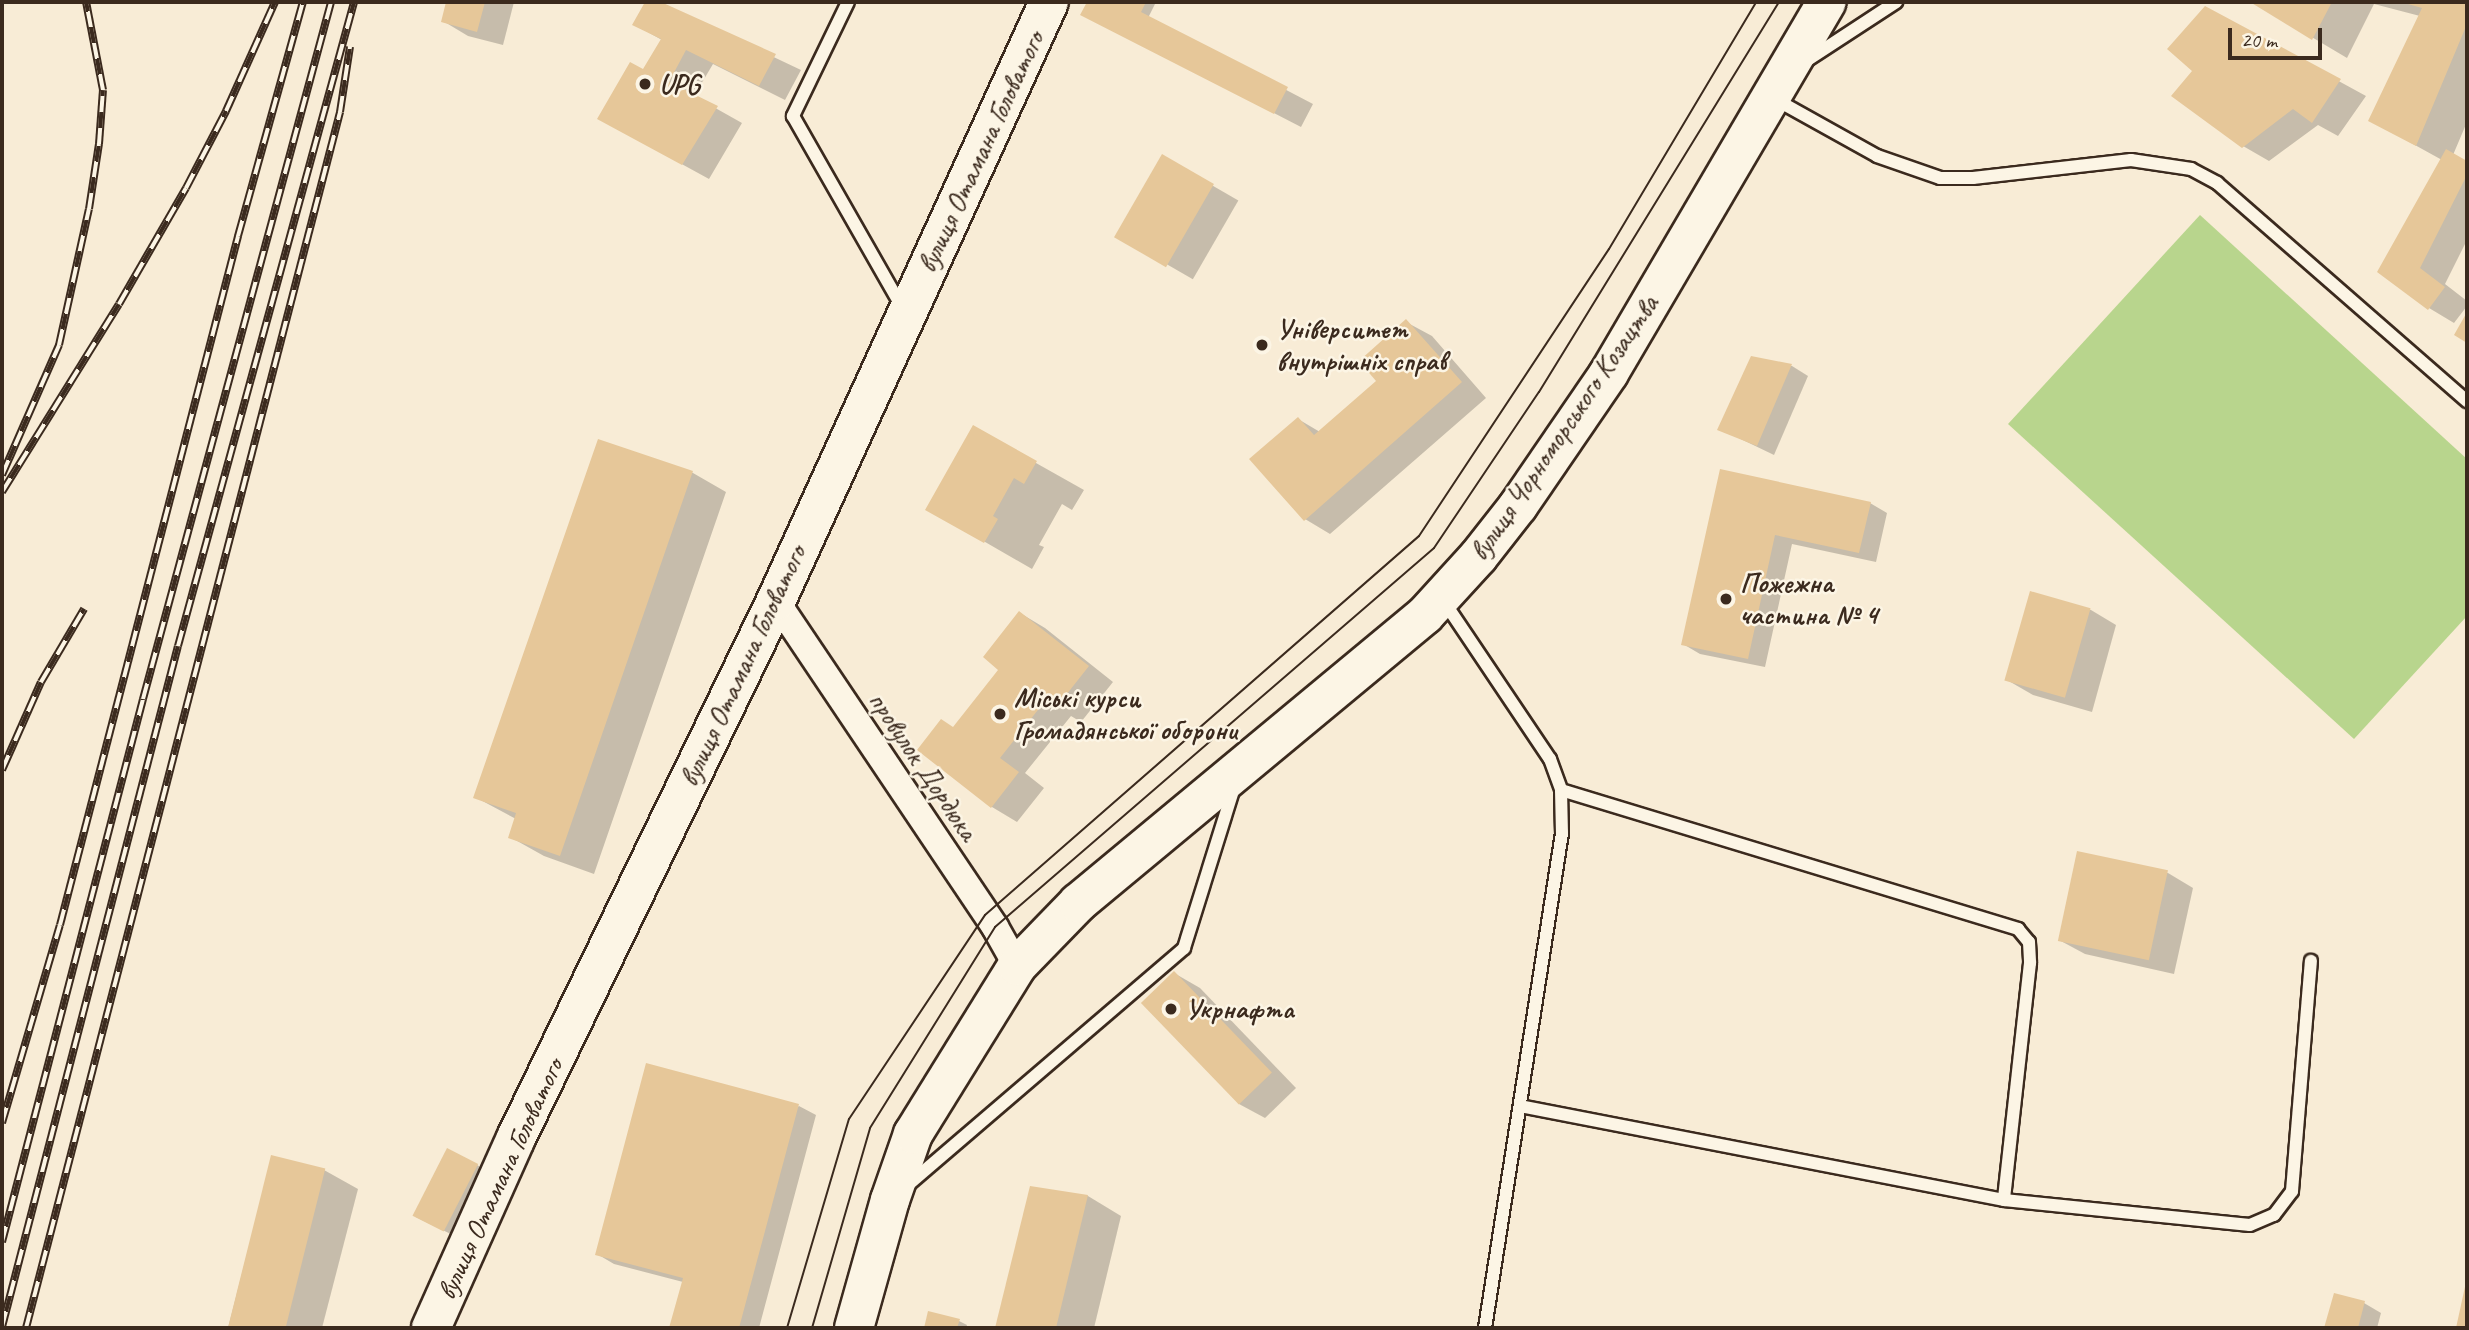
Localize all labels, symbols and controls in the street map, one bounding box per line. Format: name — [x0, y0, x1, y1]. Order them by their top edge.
scale bar — [2231, 14, 2326, 58]
street label: вулиця Отамана Головатого — [910, 26, 1052, 278]
text: 20 m — [2241, 27, 2277, 53]
place label: UPG — [659, 67, 700, 101]
marker: UPG — [637, 76, 653, 92]
street label: вулиця Чорноморського Козацтва — [1464, 291, 1664, 565]
place label: Університет внутрішніх справ — [1276, 312, 1449, 378]
marker: Університет внутрішніх справ — [1254, 337, 1270, 353]
street label: вулиця Отамана Головатого — [672, 540, 814, 792]
place label: Пожежна частина № 4 — [1740, 566, 1878, 632]
marker: Пожежна частина № 4 — [1718, 591, 1734, 607]
place label: Міські курси Громадянської оборони — [1014, 681, 1237, 747]
street label: провулок Дордюка — [861, 686, 985, 846]
marker: Міські курси Громадянської оборони — [992, 706, 1008, 722]
place label: Укрнафта — [1185, 992, 1294, 1026]
marker: Укрнафта — [1163, 1001, 1179, 1017]
street label: вулиця Отамана Головатого — [429, 1053, 571, 1305]

